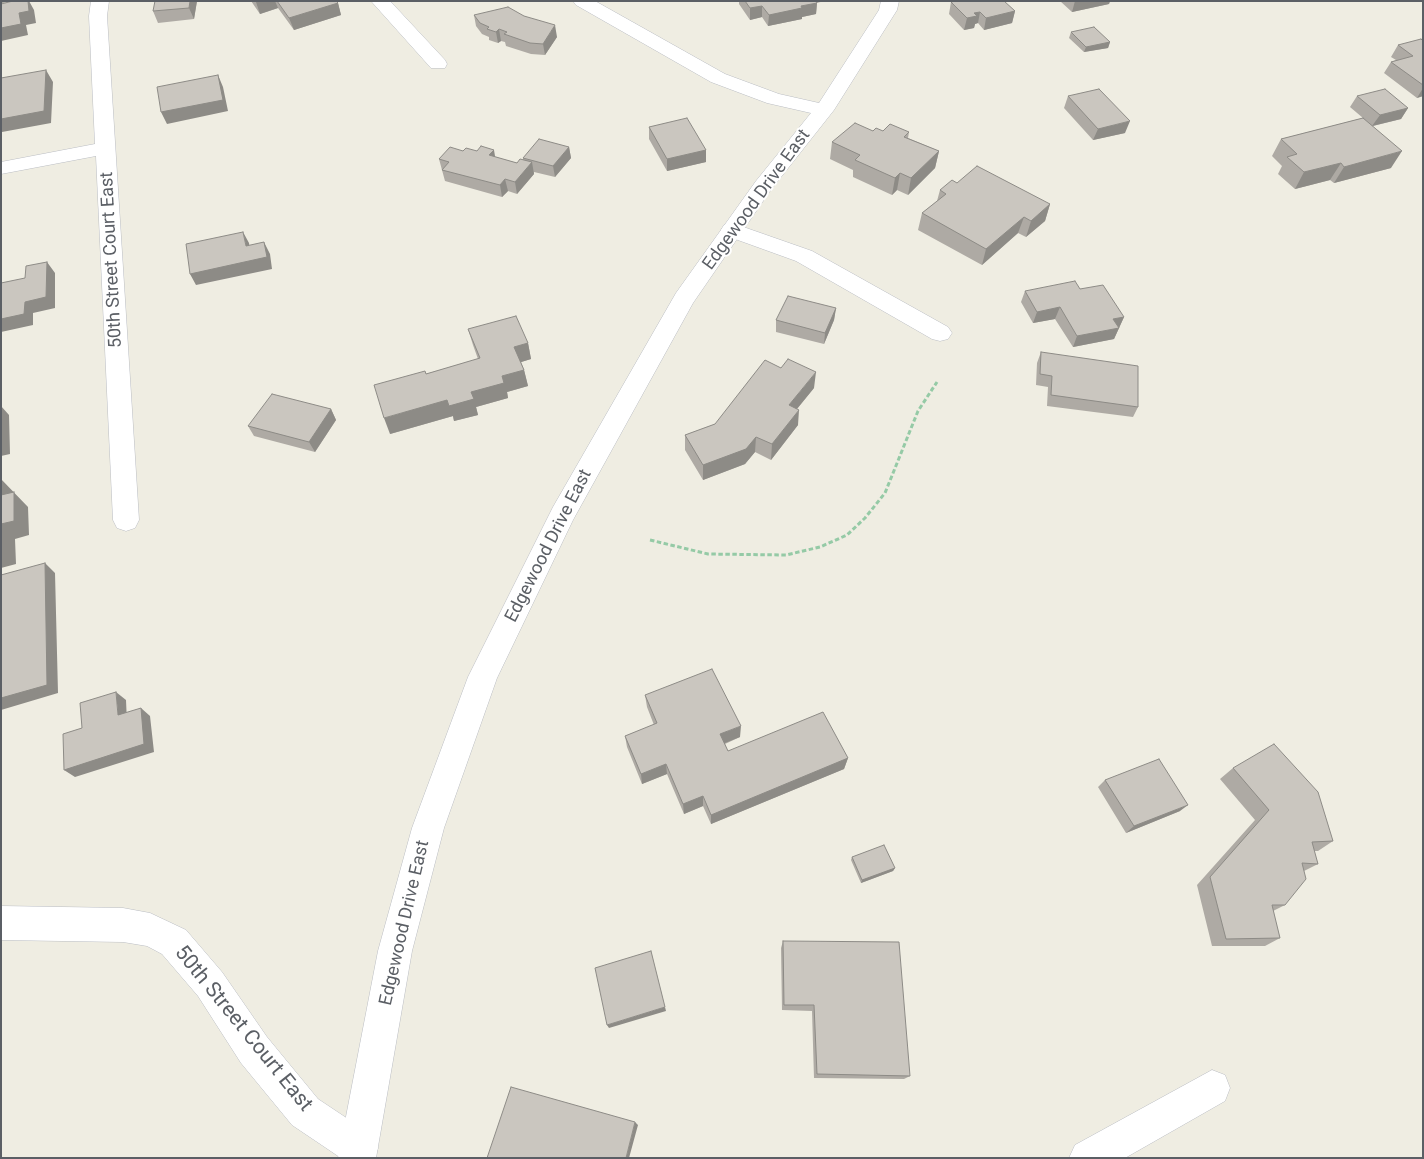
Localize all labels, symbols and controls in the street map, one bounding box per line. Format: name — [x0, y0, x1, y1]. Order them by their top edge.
street label: Edgewood Drive East — [699, 125, 815, 275]
street label: 50th Street Court East — [97, 171, 127, 349]
street label: Edgewood Drive East — [501, 466, 597, 626]
street label: Edgewood Drive East — [376, 838, 434, 1008]
street label: 50th Street Court East — [168, 941, 318, 1117]

